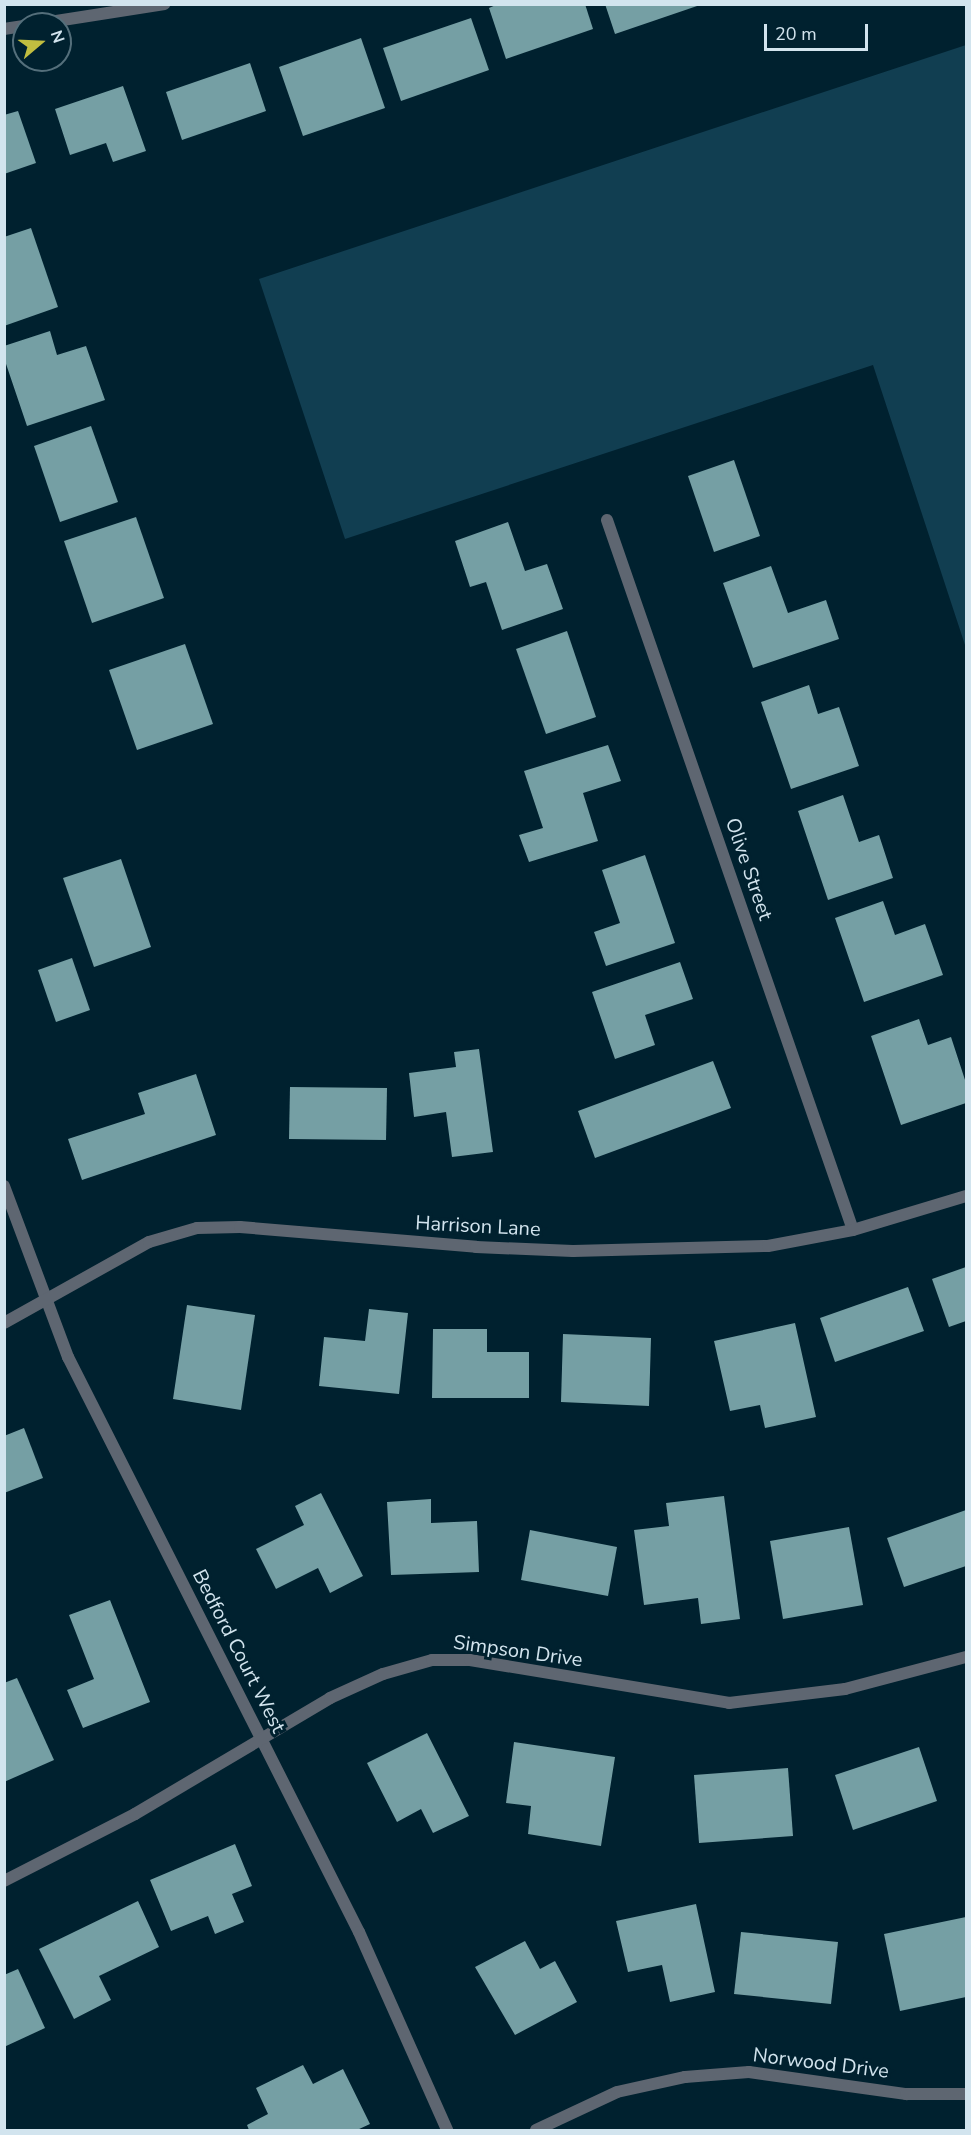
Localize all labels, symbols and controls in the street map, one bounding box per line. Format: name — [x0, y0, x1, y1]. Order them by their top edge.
north arrow — [12, 12, 72, 72]
scale bar — [767, 12, 870, 50]
text: 20 m — [775, 22, 817, 46]
text: N — [45, 28, 69, 46]
street label: Olive Street — [720, 815, 778, 923]
street label: Harrison Lane — [415, 1211, 541, 1241]
street label: Bedford Court West — [187, 1565, 291, 1737]
street label: Simpson Drive — [452, 1630, 584, 1672]
street label: Norwood Drive — [752, 2043, 890, 2083]

